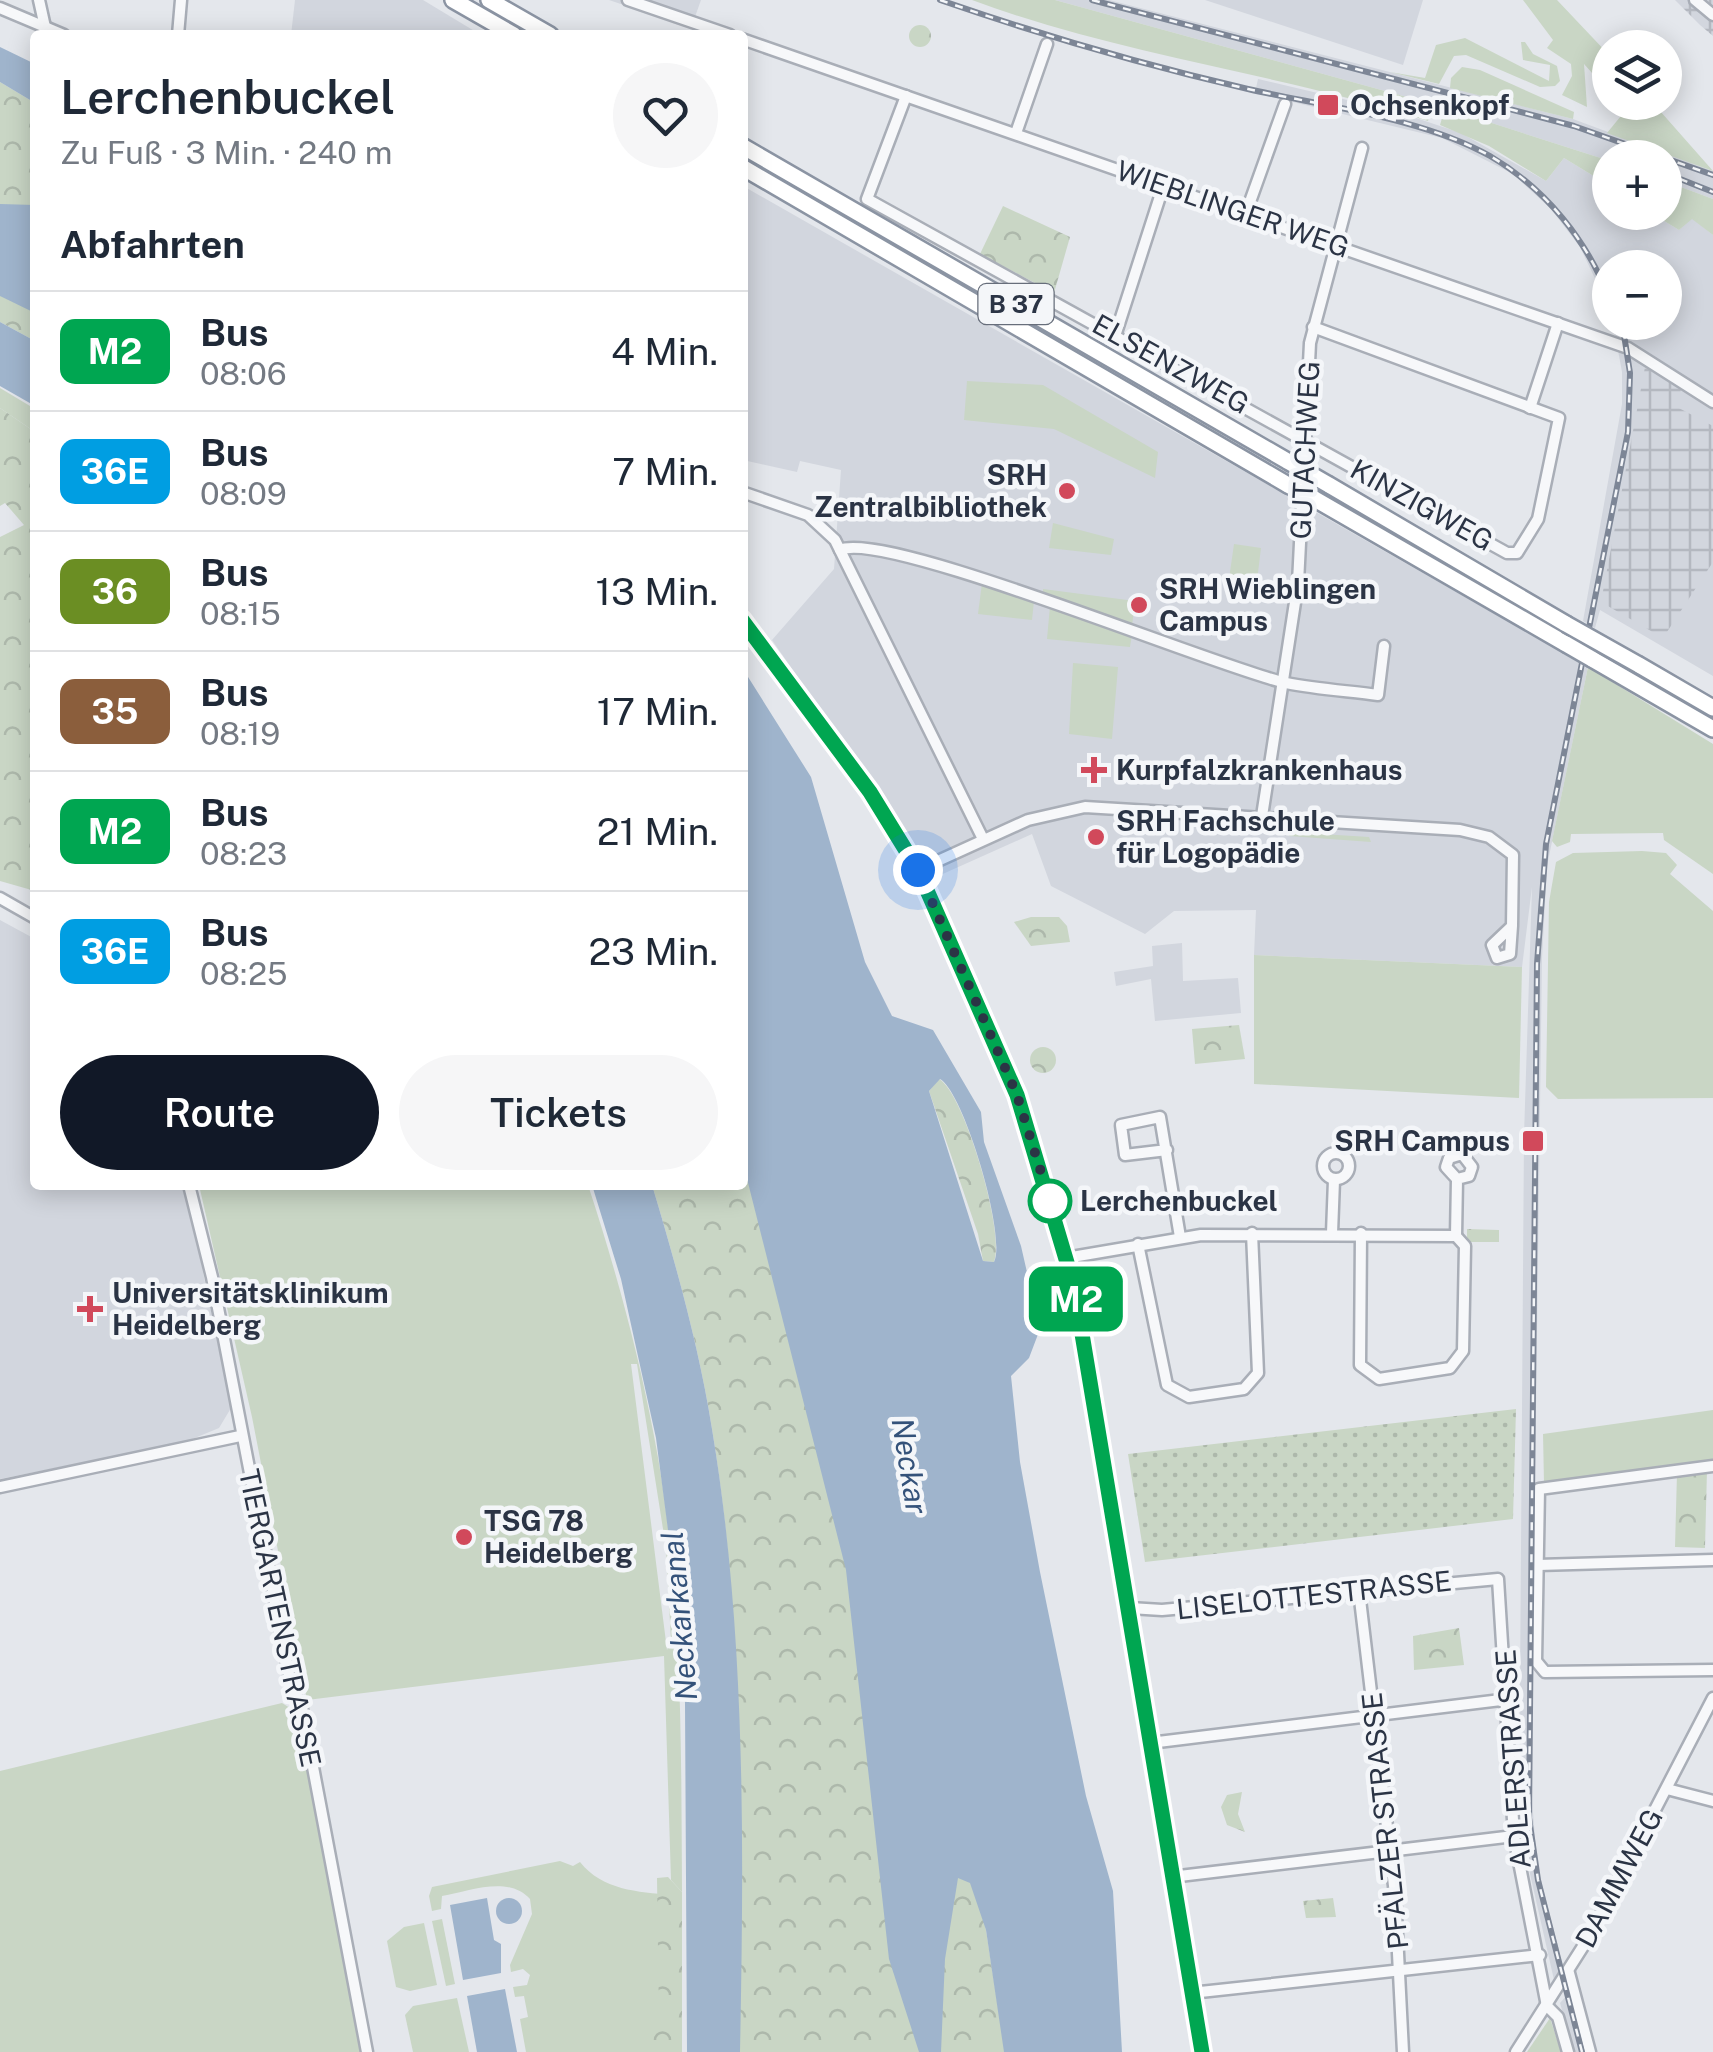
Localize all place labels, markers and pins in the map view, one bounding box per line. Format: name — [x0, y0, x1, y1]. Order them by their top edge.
place label: Ochsenkopf — [1350, 88, 1509, 121]
marker: Ochsenkopf — [1315, 92, 1341, 118]
place label: SRH Zentralbibliothek — [814, 458, 1047, 523]
marker: SRH Zentralbibliothek — [1056, 480, 1078, 502]
place label: SRH Wieblingen Campus — [1159, 572, 1376, 637]
marker: SRH Wieblingen Campus — [1128, 594, 1150, 616]
place label: Kurpfalzkrankenhaus — [1116, 753, 1403, 786]
marker: Kurpfalzkrankenhaus — [1081, 757, 1107, 783]
place label: SRH Fachschule für Logopädie — [1116, 804, 1335, 869]
marker: SRH Fachschule für Logopädie — [1085, 826, 1107, 848]
place label: SRH Campus — [1334, 1124, 1510, 1157]
marker: SRH Campus — [1520, 1128, 1546, 1154]
marker: Lerchenbuckel — [1029, 1180, 1071, 1222]
place label: Lerchenbuckel — [1080, 1184, 1278, 1217]
place label: Universitätsklinikum Heidelberg — [112, 1276, 389, 1341]
marker: Universitätsklinikum Heidelberg — [77, 1296, 103, 1322]
place label: TSG 78 Heidelberg — [484, 1504, 633, 1569]
marker: TSG 78 Heidelberg — [453, 1526, 475, 1548]

